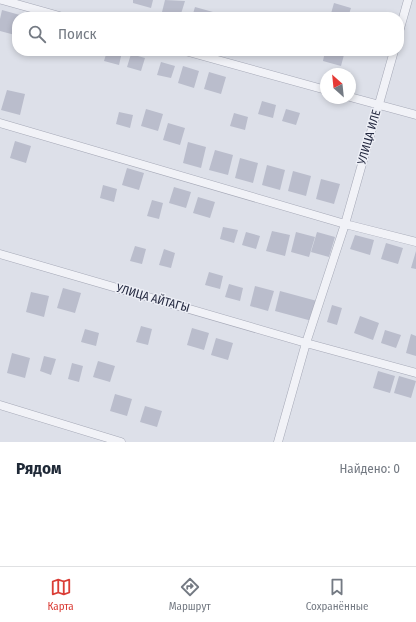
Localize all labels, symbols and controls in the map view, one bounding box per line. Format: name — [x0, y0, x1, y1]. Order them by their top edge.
search box — [12, 12, 404, 56]
icon: search — [26, 23, 48, 45]
text: Поиск — [58, 25, 96, 43]
north arrow — [320, 68, 356, 104]
street label: УЛИЦА ИЛЕ — [354, 108, 384, 167]
street label: УЛИЦА АЙТАГЫ — [114, 280, 192, 315]
text: Рядом — [16, 458, 61, 479]
text: Найдено: 0 — [339, 461, 400, 476]
tab: Карта — [47, 576, 74, 613]
tab: Маршрут — [169, 576, 211, 613]
tab: Сохранённые — [306, 576, 369, 613]

